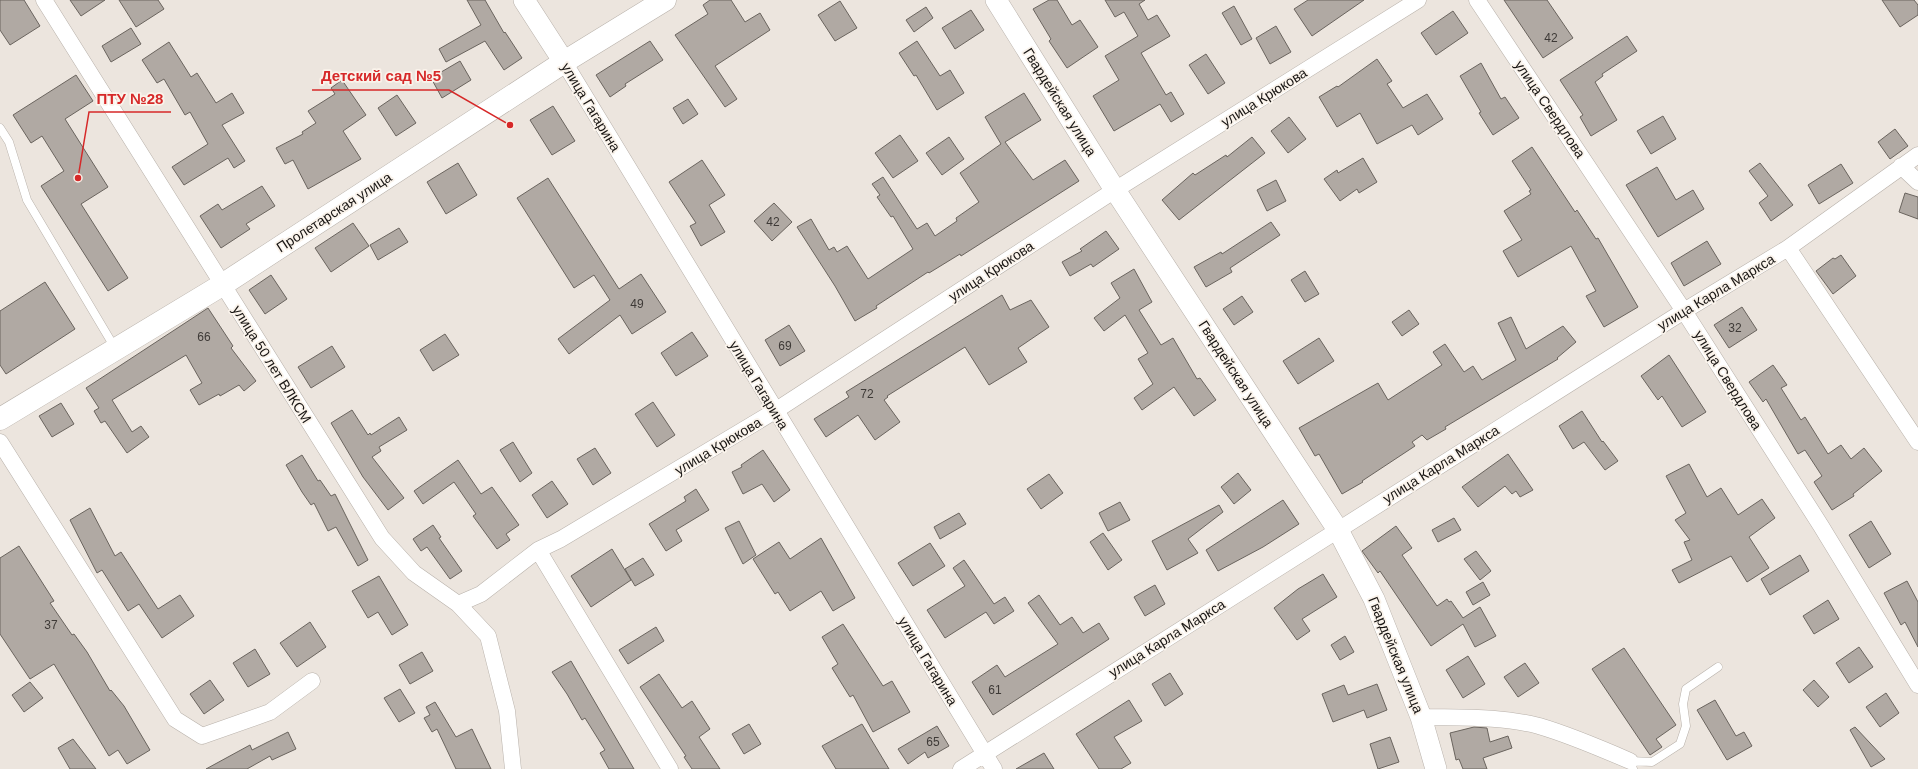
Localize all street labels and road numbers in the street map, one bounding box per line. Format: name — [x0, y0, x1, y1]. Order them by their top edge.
street label: Гвардейская улица — [1020, 45, 1100, 159]
street label: улица Свердлова — [1511, 57, 1589, 161]
street label: улица Гагарина — [558, 60, 624, 154]
street label: улица Крюкова — [1218, 64, 1310, 130]
street label: Пролетарская улица — [274, 169, 395, 255]
street label: улица Крюкова — [946, 238, 1037, 304]
street label: улица Карла Маркса — [1654, 251, 1778, 333]
street label: улица 50 лет ВЛКСМ — [229, 302, 315, 426]
street label: Гвардейская улица — [1195, 318, 1277, 431]
street label: улица Свердлова — [1691, 327, 1765, 433]
street label: улица Гагарина — [726, 338, 792, 432]
street label: улица Крюкова — [672, 414, 764, 478]
street label: улица Карла Маркса — [1380, 422, 1502, 506]
street label: Гвардейская улица — [1365, 594, 1427, 716]
street label: улица Карла Маркса — [1106, 596, 1228, 680]
street label: улица Гагарина — [895, 614, 961, 708]

